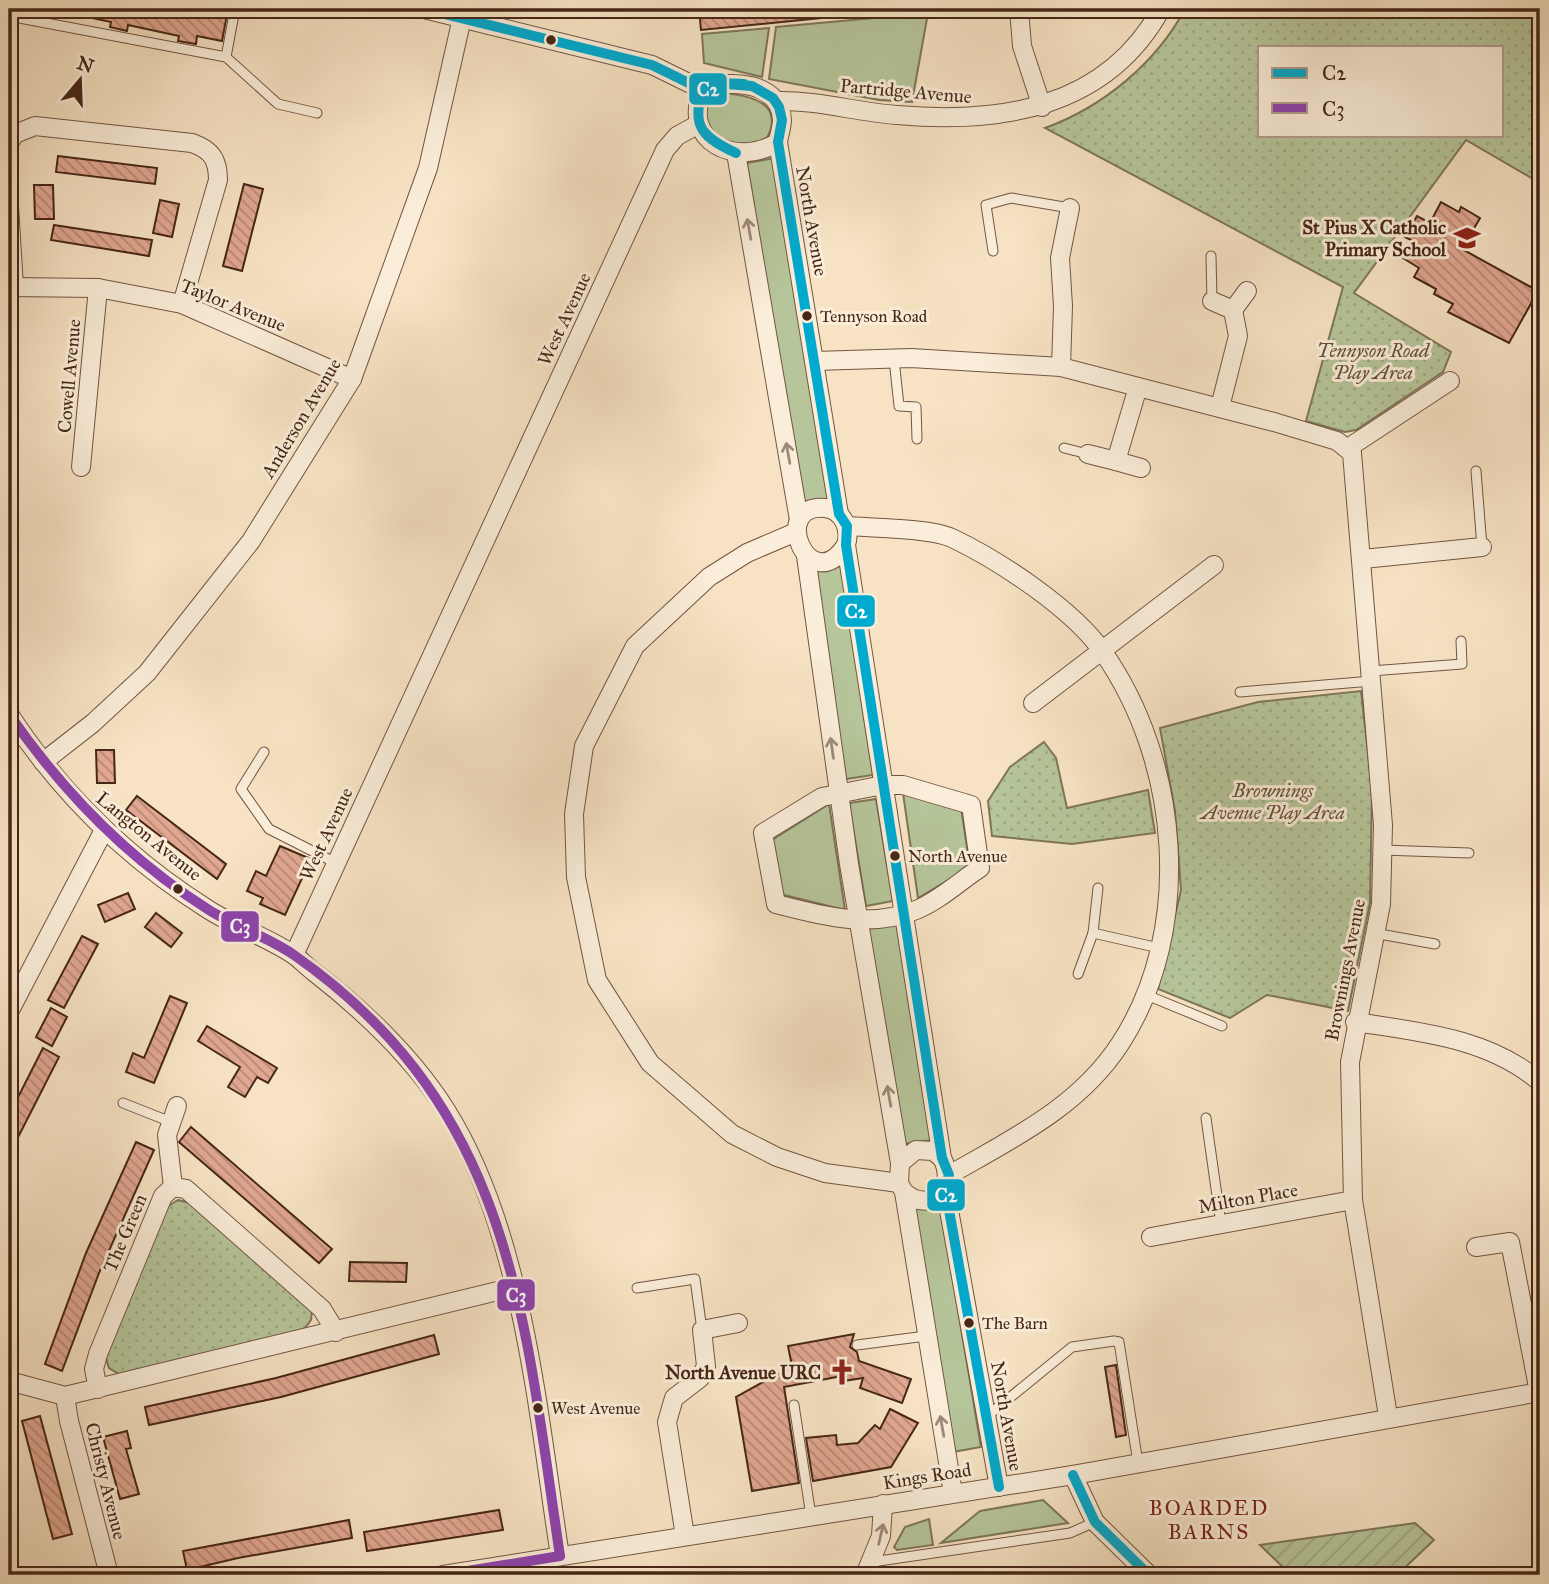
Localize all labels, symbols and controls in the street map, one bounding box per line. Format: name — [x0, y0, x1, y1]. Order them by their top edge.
unlabelled marker — [544, 33, 558, 47]
north arrow — [46, 46, 116, 116]
legend — [1258, 46, 1504, 136]
text: N — [74, 51, 97, 78]
text: C2 — [1322, 60, 1347, 86]
line badge: C2 — [688, 72, 728, 106]
street label: Partridge Avenue — [839, 74, 973, 109]
text: C2 — [697, 78, 720, 101]
text: C3 — [1322, 96, 1345, 122]
street label: North Avenue — [791, 164, 833, 278]
place label: St Pius X Catholic Primary School — [1302, 216, 1447, 262]
one-way arrow — [742, 218, 755, 241]
school or university icon: St Pius X Catholic Primary School — [1452, 223, 1482, 253]
street label: West Avenue — [532, 269, 596, 369]
street label: Taylor Avenue — [177, 273, 289, 337]
place label: Tennyson Road — [820, 306, 928, 327]
marker: Tennyson Road — [800, 309, 814, 323]
street label: Cowell Avenue — [53, 318, 85, 434]
park label: Tennyson Road Play Area — [1317, 339, 1430, 384]
street label: Anderson Avenue — [256, 354, 346, 483]
one-way arrow — [781, 442, 794, 465]
line badge: C2 — [836, 594, 876, 628]
text: C2 — [845, 600, 868, 623]
one-way arrow — [825, 737, 838, 760]
park label: Brownings Avenue Play Area — [1199, 779, 1345, 824]
street label: West Avenue — [294, 784, 358, 884]
street label: Langton Avenue — [91, 786, 206, 886]
place label: North Avenue — [908, 846, 1007, 867]
marker: North Avenue — [888, 849, 902, 863]
unlabelled marker — [171, 882, 185, 896]
street label: Brownings Avenue — [1320, 897, 1371, 1043]
line badge: C3 — [220, 910, 260, 943]
text: C3 — [230, 915, 250, 939]
one-way arrow — [881, 1085, 895, 1108]
line badge: C2 — [926, 1178, 966, 1212]
street label: Milton Place — [1196, 1178, 1300, 1218]
text: C2 — [935, 1184, 958, 1207]
street label: The Green — [98, 1191, 152, 1275]
line badge: C3 — [496, 1278, 536, 1312]
text: C3 — [506, 1284, 526, 1308]
place label: The Barn — [982, 1313, 1048, 1334]
marker: The Barn — [962, 1316, 976, 1330]
church icon: North Avenue URC — [827, 1357, 857, 1387]
street label: North Avenue — [986, 1359, 1028, 1473]
place label: North Avenue URC — [665, 1361, 821, 1384]
place label: West Avenue — [551, 1398, 640, 1419]
marker: West Avenue — [531, 1401, 545, 1415]
one-way arrow — [935, 1415, 948, 1438]
street label: Christy Avenue — [80, 1420, 132, 1542]
street label: Kings Road — [881, 1458, 974, 1495]
district label: BOARDED BARNS — [1149, 1495, 1269, 1545]
one-way arrow — [875, 1523, 888, 1546]

